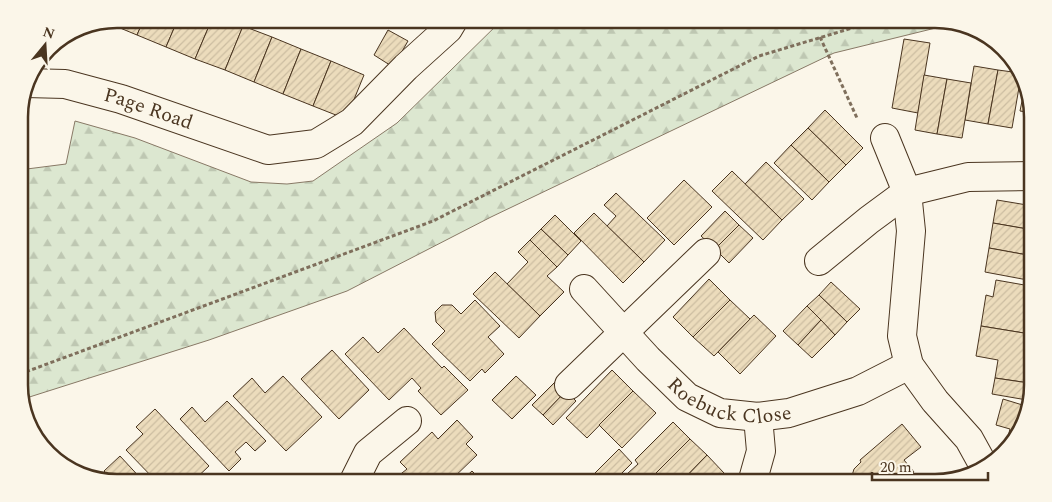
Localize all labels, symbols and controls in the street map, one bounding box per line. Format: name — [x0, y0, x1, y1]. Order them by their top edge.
north arrow — [20, 20, 70, 70]
text: N — [40, 21, 58, 45]
street label: Page Road — [100, 80, 197, 138]
street label: Roebuck Close — [660, 370, 793, 432]
scale bar — [872, 450, 988, 482]
text: 20 m — [880, 456, 912, 479]

